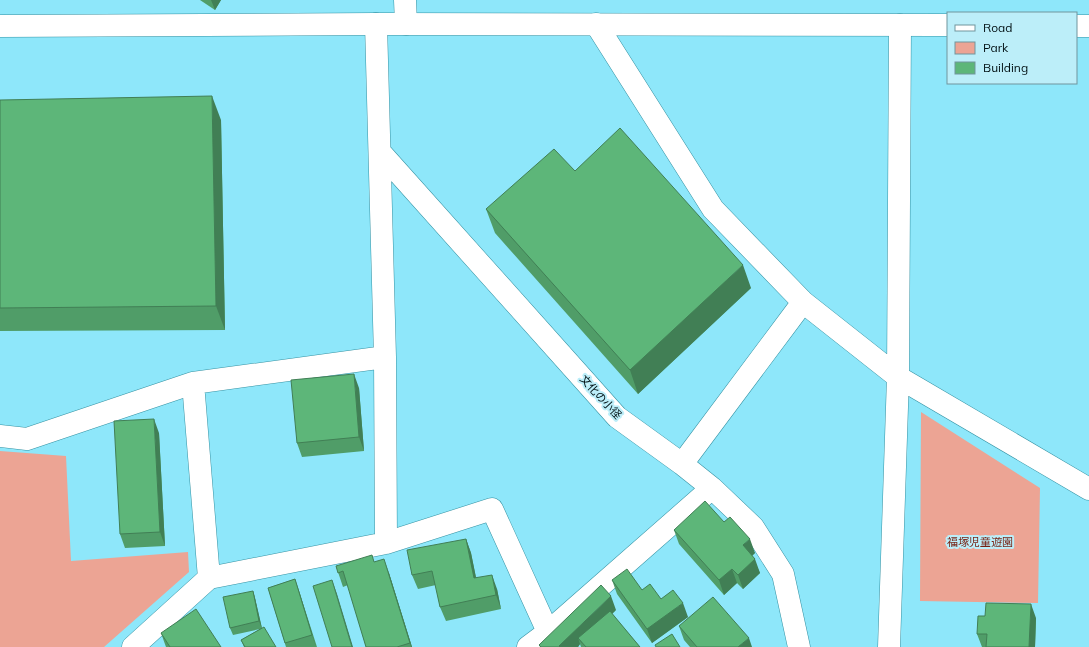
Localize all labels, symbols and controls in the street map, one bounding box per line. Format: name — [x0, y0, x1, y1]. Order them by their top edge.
legend — [947, 12, 1077, 84]
text: Road — [983, 20, 1012, 35]
text: Park — [983, 40, 1009, 55]
text: Building — [983, 60, 1028, 75]
street label: 文化の小径 — [577, 372, 625, 422]
park label: 福塚児童遊園 — [947, 535, 1013, 549]

